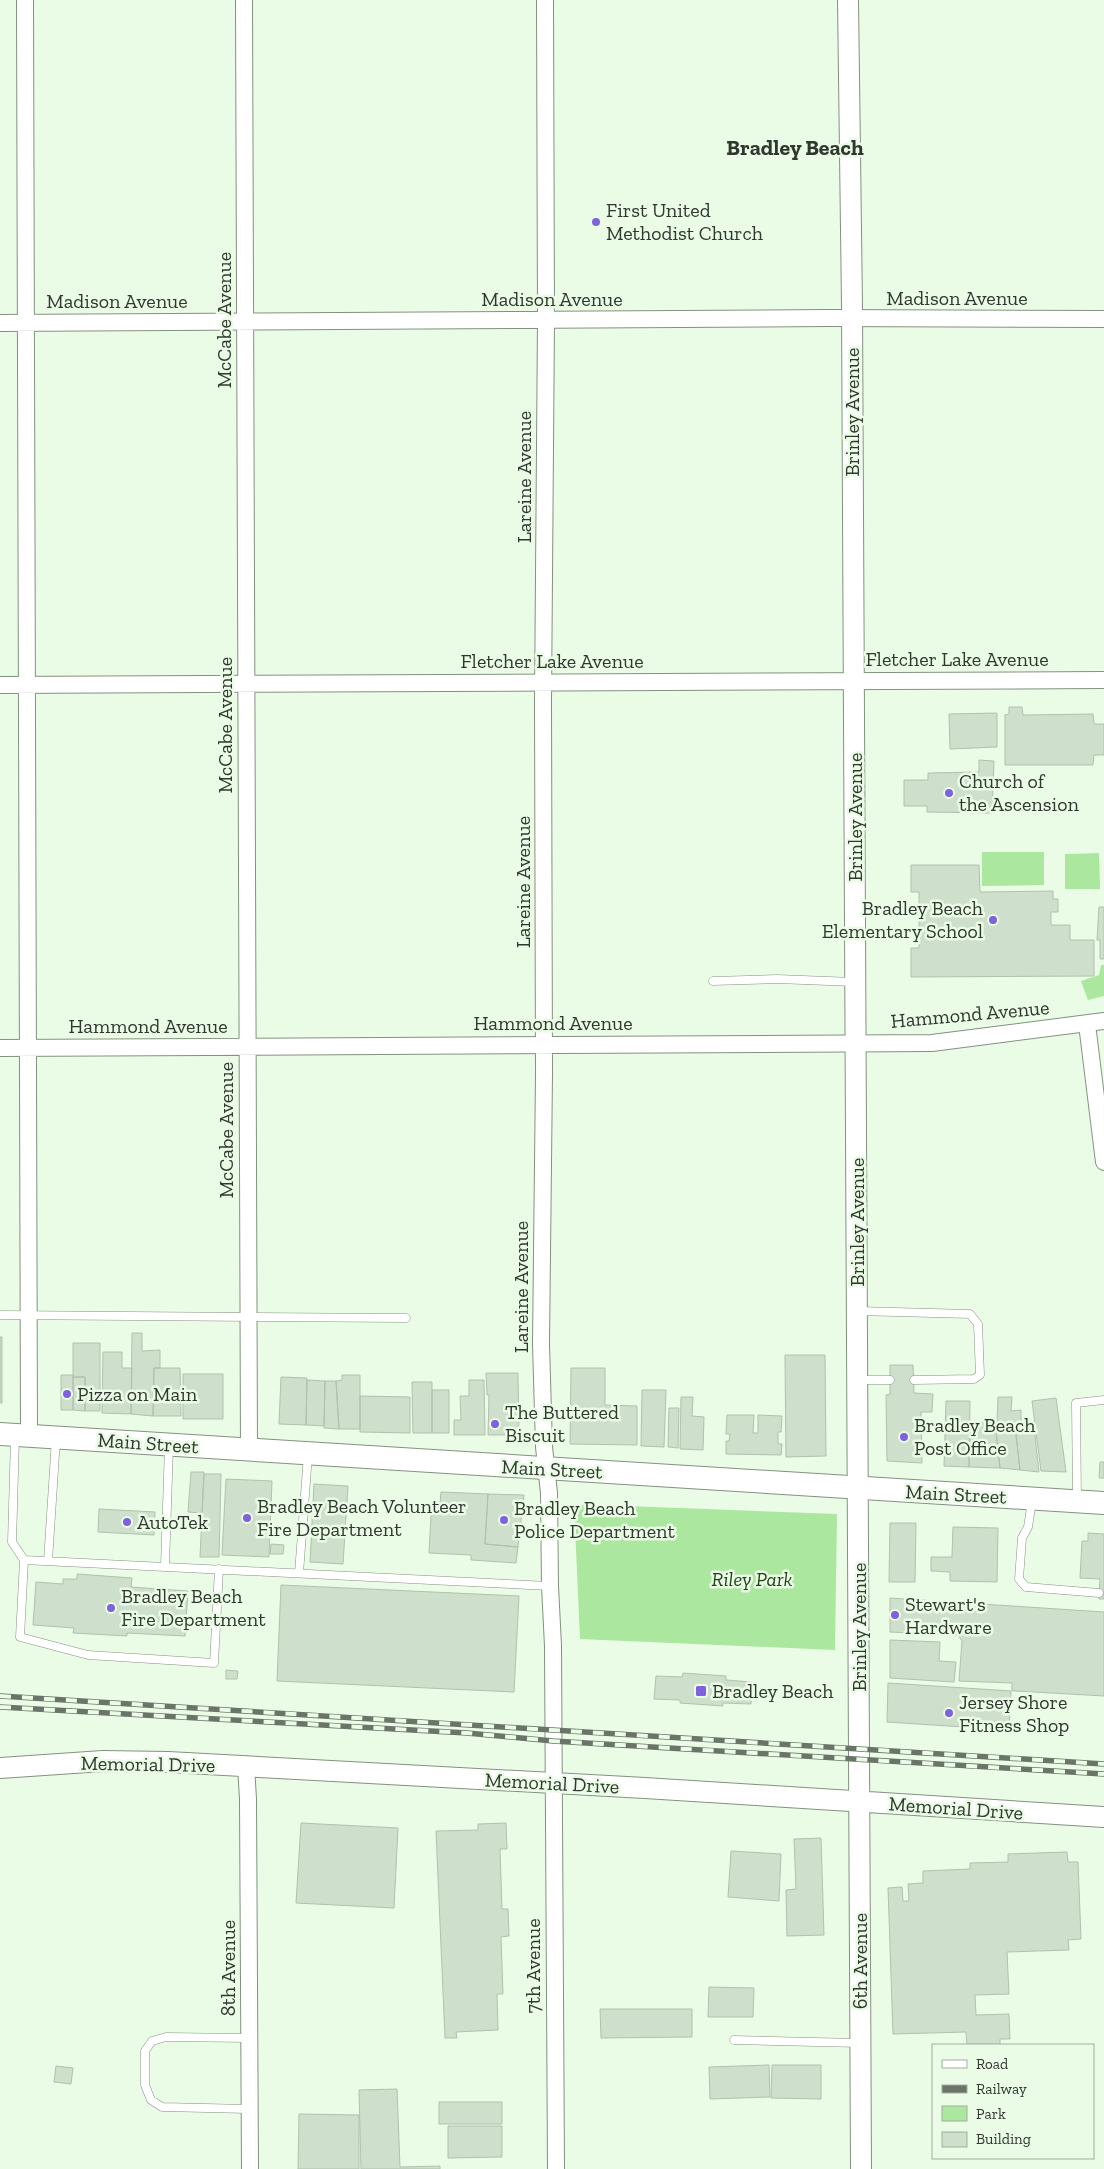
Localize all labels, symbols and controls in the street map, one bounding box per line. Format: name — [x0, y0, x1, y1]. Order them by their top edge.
district label: Bradley Beach — [726, 134, 864, 161]
place label: First United Methodist Church — [606, 198, 764, 245]
marker: First United Methodist Church — [590, 216, 602, 228]
street label: McCabe Avenue — [212, 252, 236, 388]
street label: Madison Avenue — [886, 286, 1028, 310]
street label: Madison Avenue — [481, 287, 623, 311]
street label: Madison Avenue — [46, 289, 188, 313]
street label: Brinley Avenue — [840, 348, 864, 476]
street label: Lareine Avenue — [512, 411, 536, 543]
street label: Fletcher Lake Avenue — [865, 647, 1049, 671]
street label: Fletcher Lake Avenue — [460, 649, 644, 673]
street label: McCabe Avenue — [213, 657, 237, 793]
street label: Brinley Avenue — [843, 753, 867, 881]
place label: Church of the Ascension — [959, 769, 1079, 816]
marker: Church of the Ascension — [943, 787, 955, 799]
street label: Lareine Avenue — [511, 816, 535, 948]
place label: Bradley Beach Elementary School — [822, 896, 984, 943]
marker: Bradley Beach Elementary School — [987, 914, 999, 926]
street label: Hammond Avenue — [890, 995, 1050, 1033]
street label: Hammond Avenue — [473, 1011, 633, 1035]
street label: Hammond Avenue — [68, 1014, 228, 1038]
street label: McCabe Avenue — [214, 1062, 238, 1198]
street label: Brinley Avenue — [845, 1158, 869, 1286]
street label: Lareine Avenue — [509, 1221, 533, 1353]
place label: Pizza on Main — [77, 1382, 198, 1406]
marker: Pizza on Main — [61, 1388, 73, 1400]
place label: The Buttered Biscuit — [505, 1400, 619, 1447]
place label: Bradley Beach Post Office — [914, 1413, 1036, 1460]
marker: The Buttered Biscuit — [489, 1418, 501, 1430]
street label: Main Street — [97, 1427, 200, 1459]
marker: Bradley Beach Post Office — [898, 1431, 910, 1443]
street label: Main Street — [501, 1454, 604, 1484]
street label: Main Street — [905, 1479, 1008, 1509]
place label: Bradley Beach Volunteer Fire Department — [257, 1494, 467, 1541]
place label: Bradley Beach Police Department — [514, 1496, 675, 1543]
place label: AutoTek — [137, 1510, 209, 1534]
marker: Bradley Beach Volunteer Fire Department — [241, 1512, 253, 1524]
marker: Bradley Beach Police Department — [498, 1514, 510, 1526]
marker: AutoTek — [121, 1516, 133, 1528]
street label: Brinley Avenue — [847, 1563, 871, 1691]
park label: Riley Park — [712, 1567, 793, 1591]
place label: Bradley Beach Fire Department — [121, 1584, 266, 1631]
place label: Stewart's Hardware — [905, 1592, 992, 1639]
marker: Bradley Beach Fire Department — [105, 1602, 117, 1614]
marker: Stewart's Hardware — [889, 1609, 901, 1621]
place label: Bradley Beach — [712, 1679, 834, 1703]
marker: Bradley Beach — [694, 1684, 708, 1698]
place label: Jersey Shore Fitness Shop — [959, 1690, 1069, 1737]
marker: Jersey Shore Fitness Shop — [943, 1707, 955, 1719]
street label: Memorial Drive — [80, 1751, 216, 1777]
street label: Memorial Drive — [484, 1767, 620, 1799]
street label: Memorial Drive — [888, 1791, 1024, 1825]
street label: 6th Avenue — [848, 1913, 872, 2009]
street label: 7th Avenue — [521, 1918, 545, 2014]
street label: 8th Avenue — [216, 1920, 240, 2016]
legend — [932, 2044, 1094, 2159]
text: Road — [976, 2055, 1009, 2073]
text: Railway — [976, 2080, 1027, 2098]
text: Park — [976, 2105, 1006, 2123]
text: Building — [976, 2130, 1031, 2148]

